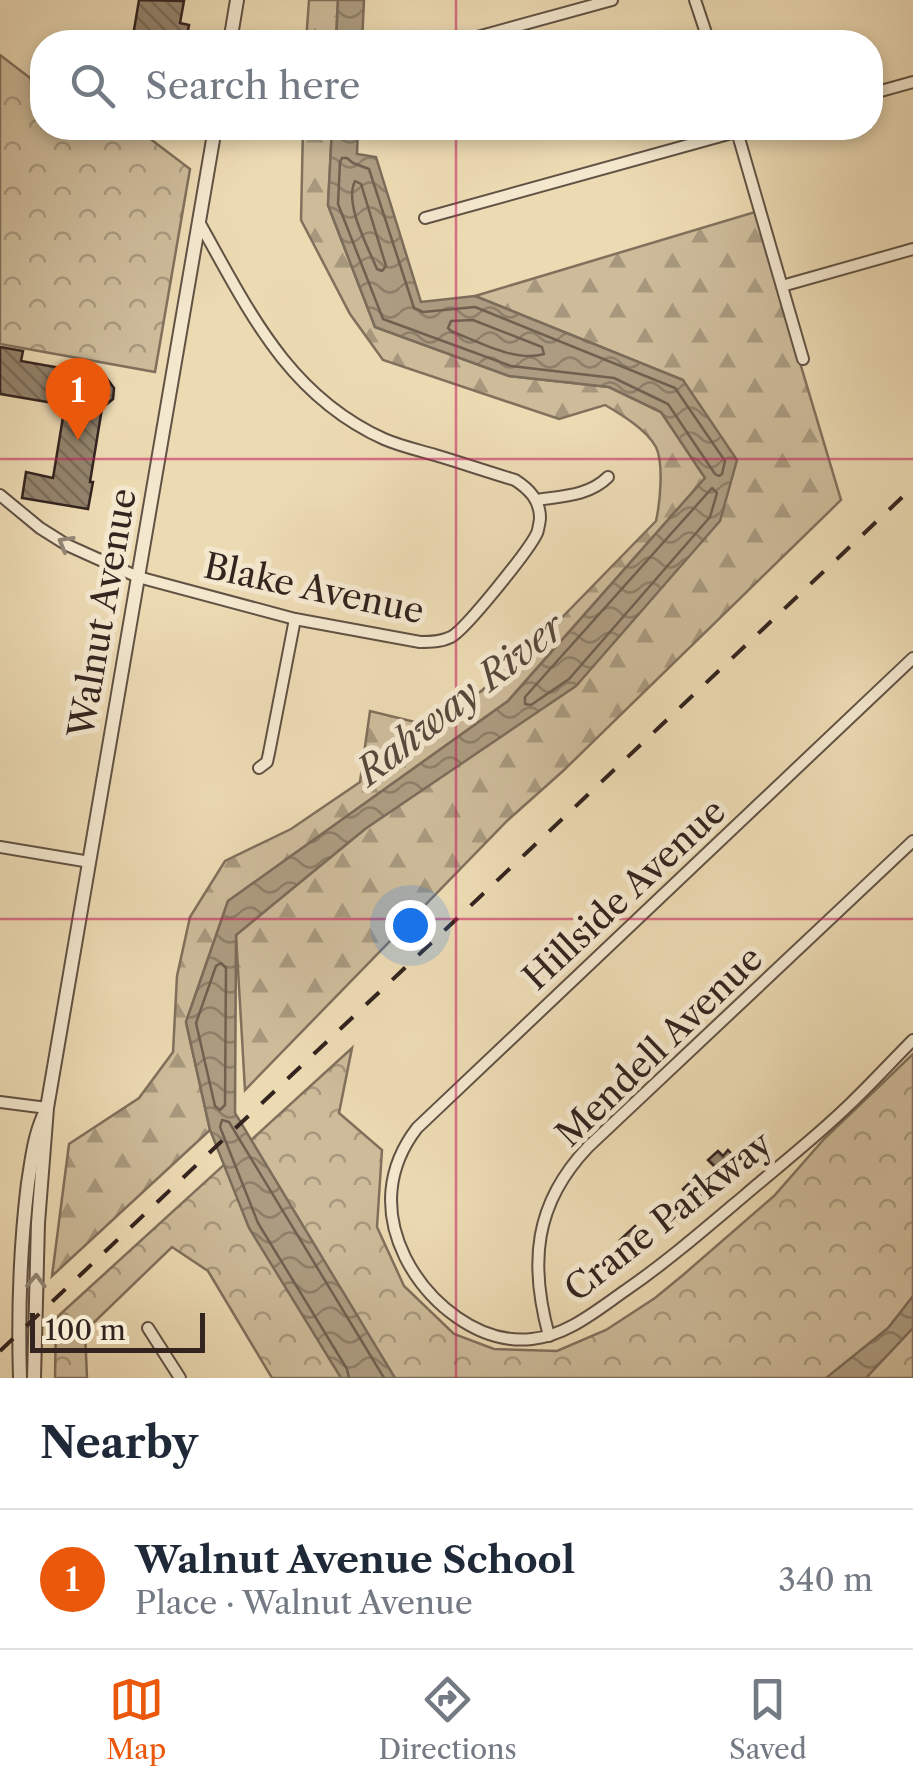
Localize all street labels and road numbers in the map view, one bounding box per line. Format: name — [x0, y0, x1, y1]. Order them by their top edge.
street label: Walnut Avenue — [59, 485, 145, 742]
street label: Blake Avenue — [200, 544, 428, 632]
street label: Hillside Avenue — [514, 789, 734, 999]
street label: Mendell Avenue — [547, 937, 771, 1155]
street label: Crane Parkway — [556, 1121, 781, 1310]

